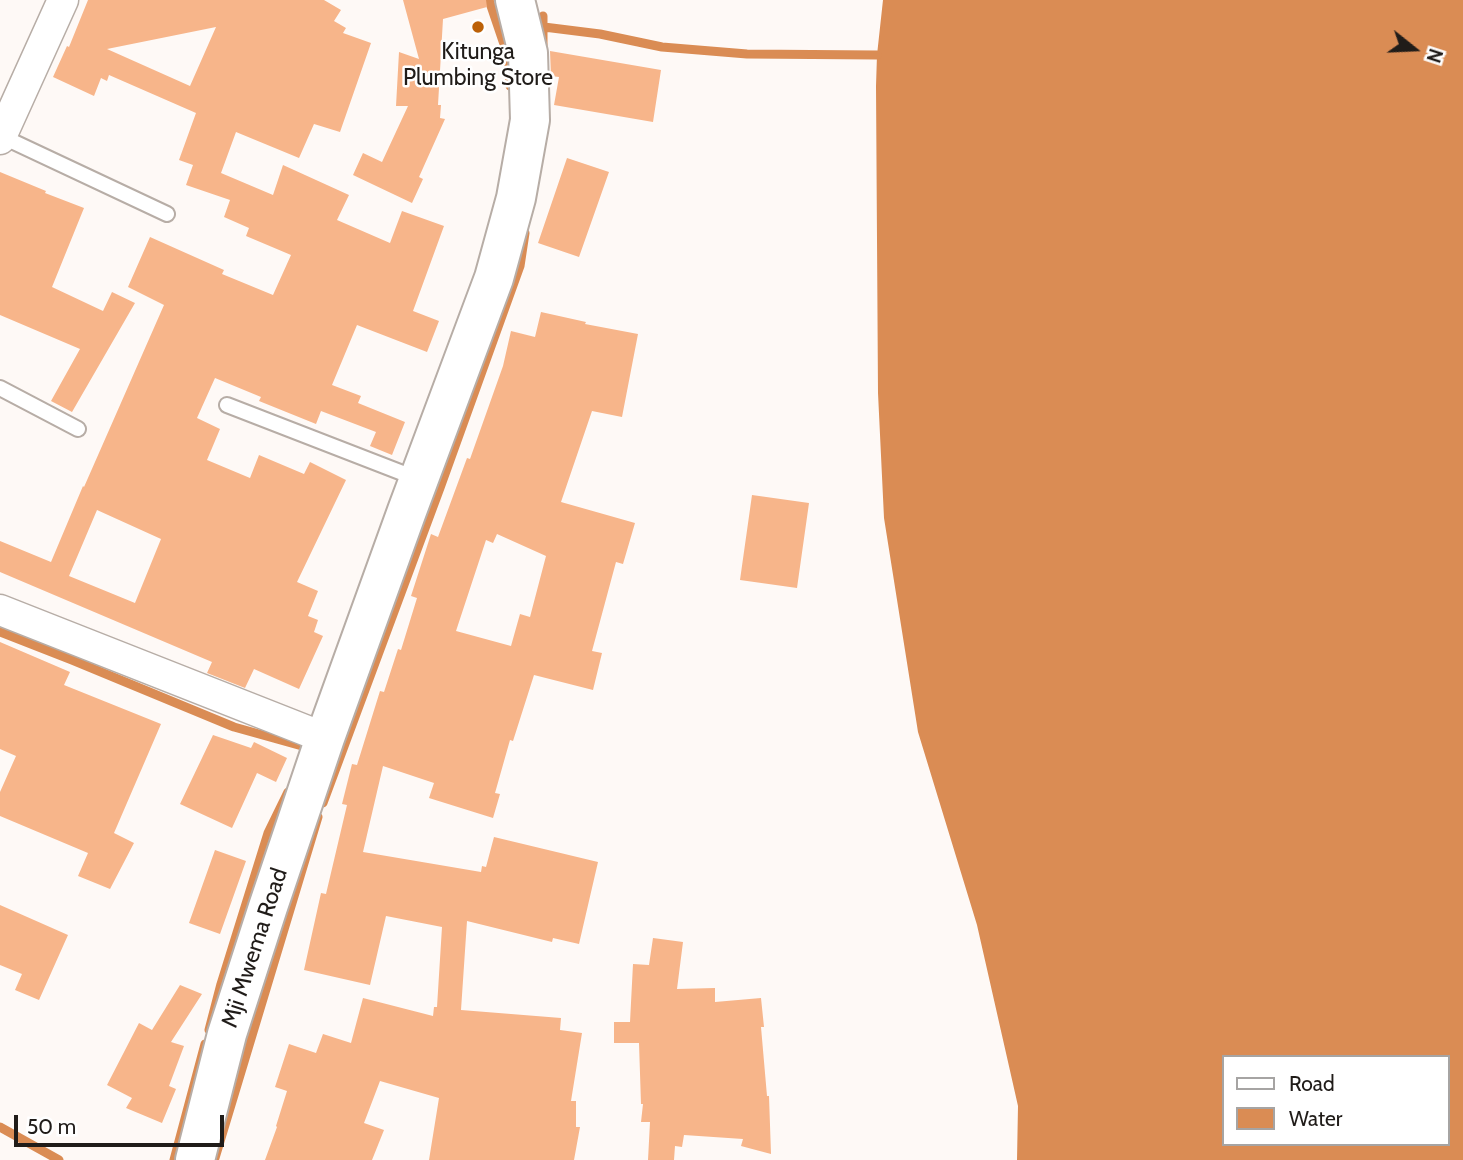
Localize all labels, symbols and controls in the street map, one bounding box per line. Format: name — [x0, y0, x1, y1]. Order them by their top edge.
north arrow — [1379, 14, 1449, 84]
marker: Kitunga Plumbing Store — [470, 19, 486, 35]
place label: Kitunga Plumbing Store — [403, 38, 553, 92]
text: N — [1421, 46, 1447, 66]
street label: Mji Mwema Road — [216, 865, 294, 1031]
legend — [1222, 1055, 1449, 1146]
text: Road — [1289, 1071, 1335, 1096]
scale bar — [18, 1100, 228, 1144]
text: Water — [1289, 1106, 1342, 1131]
text: 50 m — [27, 1114, 76, 1139]

